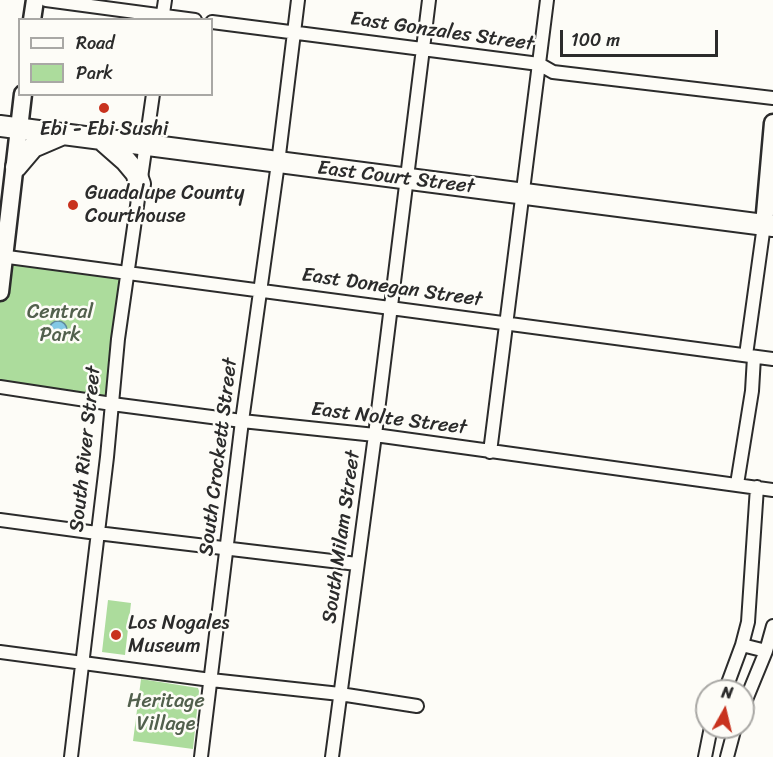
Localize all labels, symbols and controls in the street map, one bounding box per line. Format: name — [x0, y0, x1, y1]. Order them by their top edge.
street label: East Gonzales Street — [349, 7, 535, 57]
legend — [18, 18, 213, 96]
scale bar — [563, 18, 720, 56]
text: 100 m — [571, 24, 620, 56]
text: Road — [76, 27, 115, 59]
text: Park — [76, 57, 113, 89]
marker: Ebi - Ebi Sushi — [97, 101, 111, 115]
place label: Ebi - Ebi Sushi — [40, 118, 168, 142]
street label: East Court Street — [316, 156, 476, 200]
place label: Guadalupe County Courthouse — [85, 182, 244, 229]
marker: Guadalupe County Courthouse — [66, 198, 80, 212]
street label: East Donegan Street — [300, 263, 484, 313]
park label: Central Park — [27, 301, 93, 348]
street label: South Crockett Street — [195, 357, 243, 557]
street label: South River Street — [65, 365, 107, 533]
street label: East Nolte Street — [310, 398, 468, 440]
street label: South Milam Street — [318, 449, 366, 625]
place label: Los Nogales Museum — [128, 612, 229, 659]
marker: Los Nogales Museum — [109, 628, 123, 642]
text: N — [720, 678, 735, 708]
north arrow — [695, 679, 755, 739]
park label: Heritage Village — [127, 690, 205, 737]

